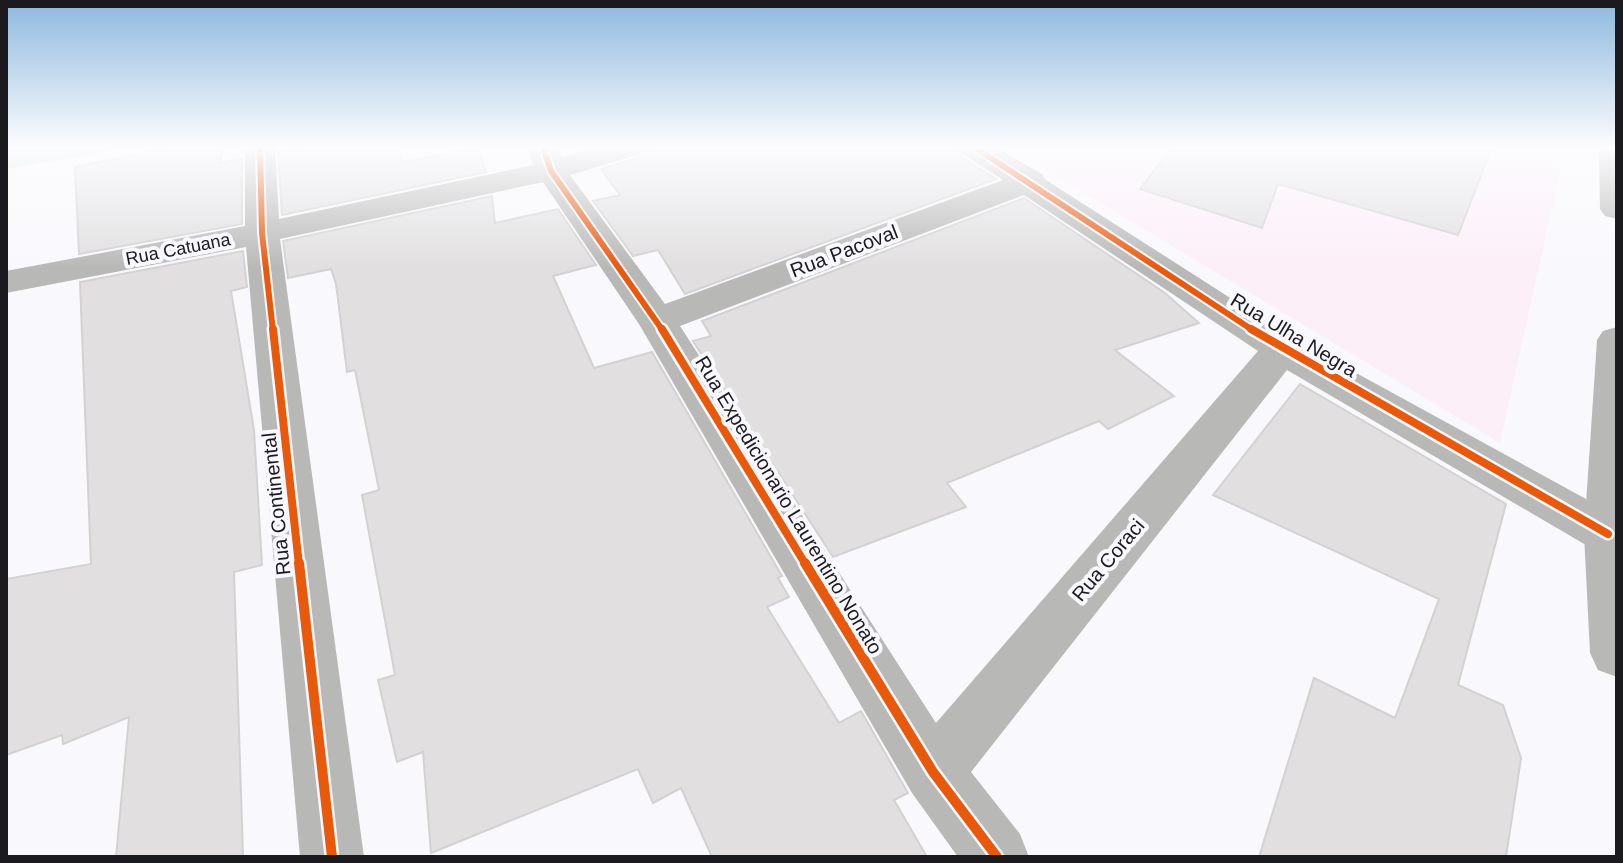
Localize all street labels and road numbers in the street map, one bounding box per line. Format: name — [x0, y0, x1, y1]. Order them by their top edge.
street label: Rua Pacoval — [787, 220, 901, 282]
street label: Rua Catuana — [124, 229, 233, 269]
street label: Rua Ulha Negra — [1227, 289, 1362, 382]
street label: Rua Expedicionario Laurentino Nonato — [691, 352, 887, 658]
street label: Rua Continental — [258, 432, 294, 576]
street label: Rua Coraci — [1067, 515, 1149, 605]

